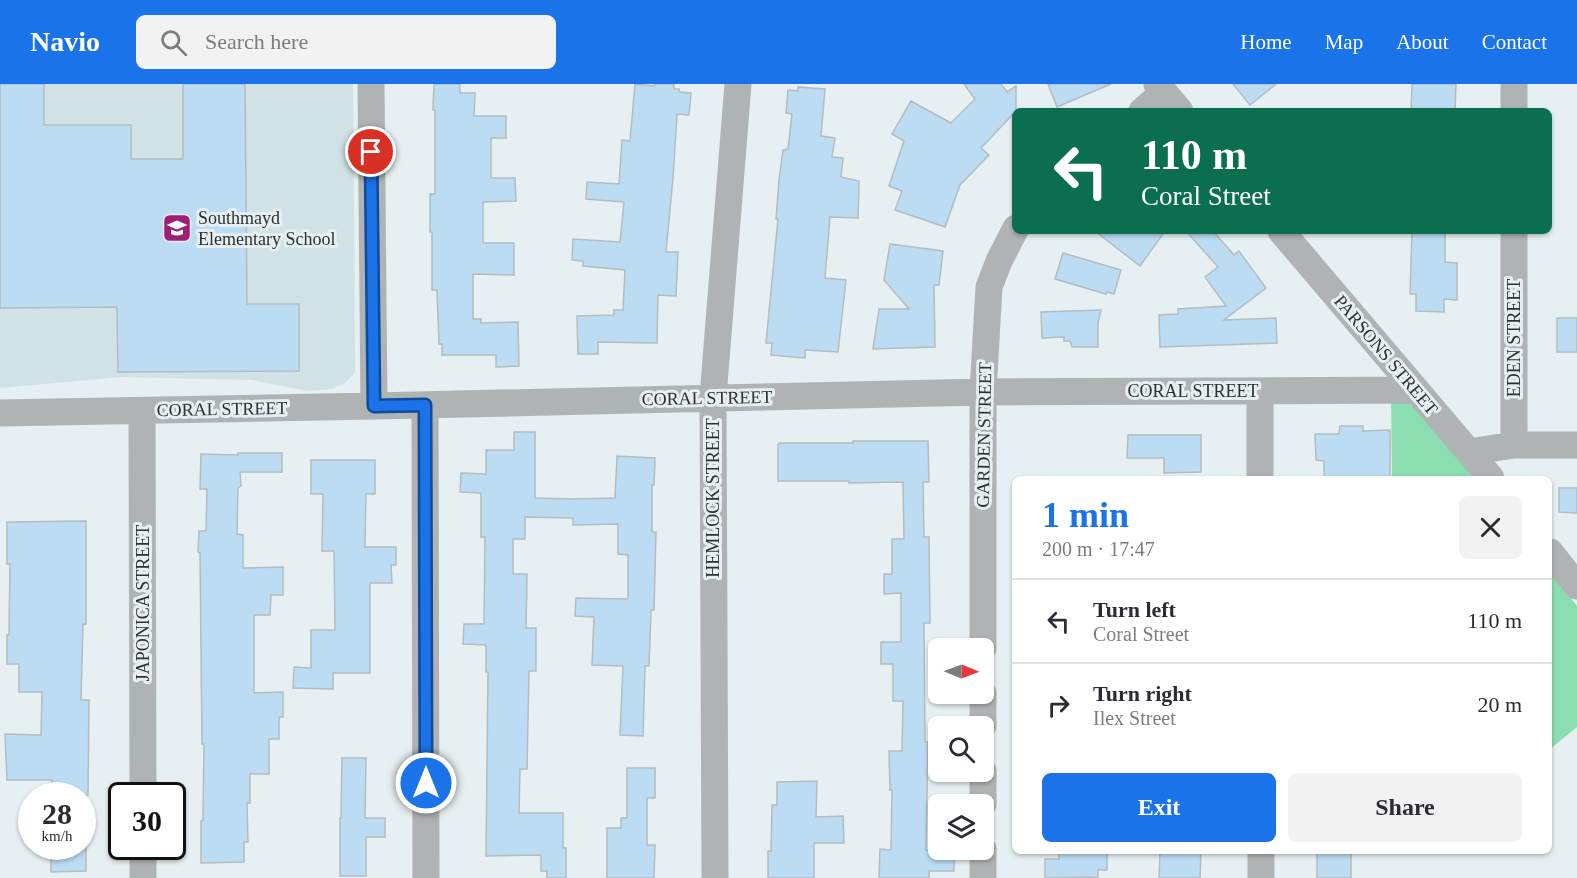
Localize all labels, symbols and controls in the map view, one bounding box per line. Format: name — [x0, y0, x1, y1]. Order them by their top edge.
search box — [136, 15, 556, 69]
text: Navio — [30, 26, 100, 57]
icon: search — [157, 26, 190, 59]
text: Search here — [205, 29, 308, 54]
text: Home — [1240, 30, 1292, 54]
text: Map — [1325, 30, 1363, 54]
text: About — [1396, 30, 1449, 54]
text: Contact — [1482, 30, 1547, 54]
pin — [345, 126, 396, 177]
icon: left — [1042, 132, 1120, 210]
text: 110 m — [1141, 132, 1247, 178]
icon: arrive — [354, 135, 387, 168]
text: Coral Street — [1141, 181, 1271, 211]
place label: Southmayd Elementary School — [198, 208, 335, 249]
school or university icon: Southmayd Elementary School — [161, 212, 193, 244]
street label: EDEN STREET — [1504, 279, 1524, 397]
street label: PARSONS STREET — [1330, 291, 1442, 419]
street label: GARDEN STREET — [973, 362, 995, 508]
street label: CORAL STREET — [1128, 381, 1258, 401]
street label: CORAL STREET — [641, 387, 773, 409]
street label: CORAL STREET — [156, 398, 288, 420]
street label: HEMLOCK STREET — [703, 418, 723, 578]
text: 1 min — [1042, 495, 1129, 535]
button: close — [1459, 496, 1522, 559]
street label: JAPONICA STREET — [133, 525, 153, 681]
text: 200 m · 17:47 — [1042, 538, 1155, 560]
text: Turn left — [1093, 597, 1176, 622]
icon: left — [1042, 605, 1075, 638]
text: 110 m — [1467, 608, 1522, 633]
text: Coral Street — [1093, 623, 1189, 645]
north arrow — [928, 638, 994, 704]
map controls — [928, 638, 994, 860]
text: Turn right — [1093, 681, 1192, 706]
icon: right — [1042, 689, 1075, 722]
text: 20 m — [1477, 692, 1522, 717]
text: Ilex Street — [1093, 707, 1176, 729]
button: search — [928, 716, 994, 782]
position arrow — [394, 751, 458, 815]
button: Exit — [1042, 773, 1276, 842]
button: Share — [1288, 773, 1522, 842]
speed limit sign: 30 — [108, 782, 186, 860]
button: layers — [928, 794, 994, 860]
text: 28 — [42, 797, 72, 830]
text: km/h — [42, 828, 72, 844]

